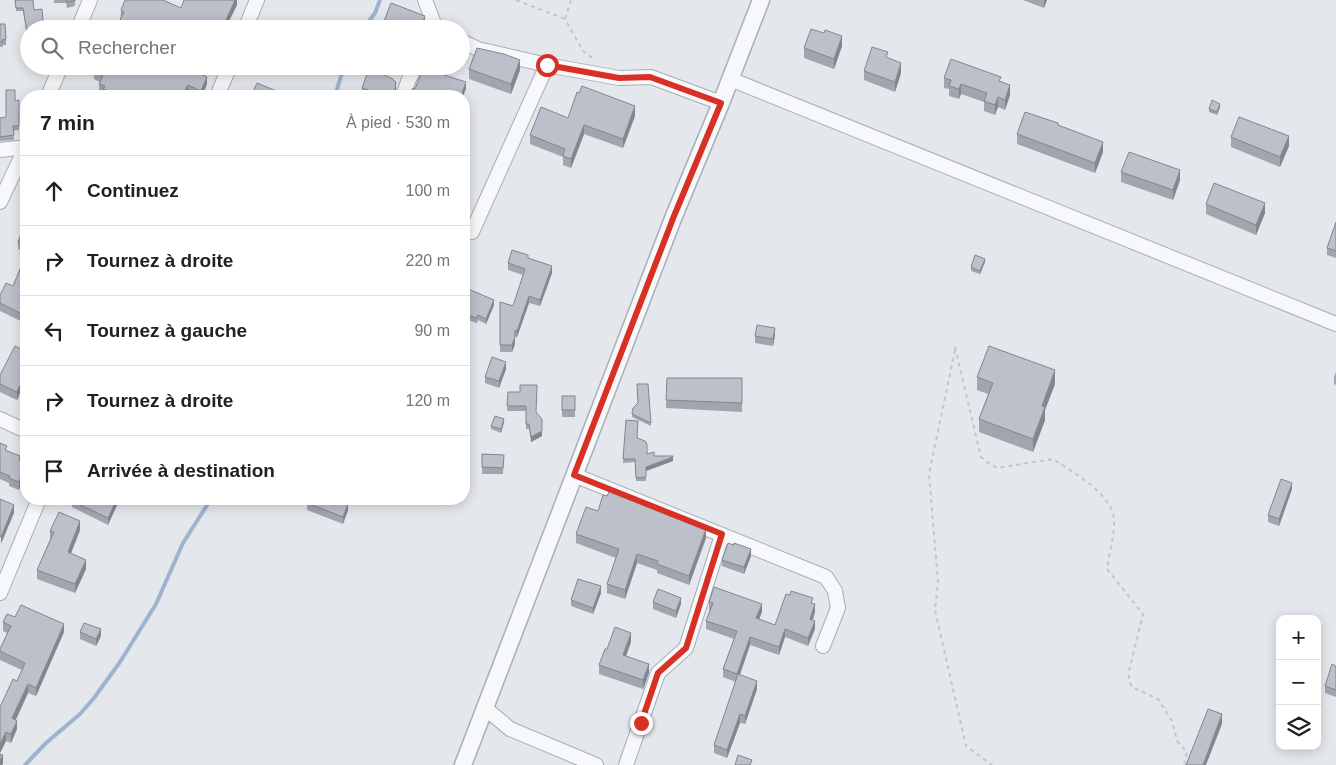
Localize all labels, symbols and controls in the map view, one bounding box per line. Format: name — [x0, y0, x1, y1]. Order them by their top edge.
search box — [20, 20, 470, 75]
icon: search — [38, 34, 66, 62]
text: Rechercher — [78, 37, 176, 58]
route start — [536, 54, 559, 77]
text: 7 min — [40, 111, 95, 134]
text: À pied · 530 m — [346, 114, 450, 131]
icon: ahead — [40, 177, 68, 205]
text: Continuez — [87, 180, 179, 201]
text: 100 m — [406, 182, 450, 199]
icon: right — [40, 247, 68, 275]
text: Tournez à droite — [87, 250, 233, 271]
text: 220 m — [406, 252, 450, 269]
icon: left — [40, 317, 68, 345]
text: Tournez à gauche — [87, 320, 247, 341]
text: 90 m — [414, 322, 450, 339]
icon: right — [40, 387, 68, 415]
text: Tournez à droite — [87, 390, 233, 411]
text: 120 m — [406, 392, 450, 409]
icon: arrive — [40, 457, 68, 485]
text: Arrivée à destination — [87, 460, 275, 481]
map controls — [1276, 615, 1321, 750]
button: + — [1276, 615, 1321, 660]
button: − — [1276, 660, 1321, 705]
button: layers — [1276, 705, 1321, 750]
route end — [630, 712, 653, 735]

